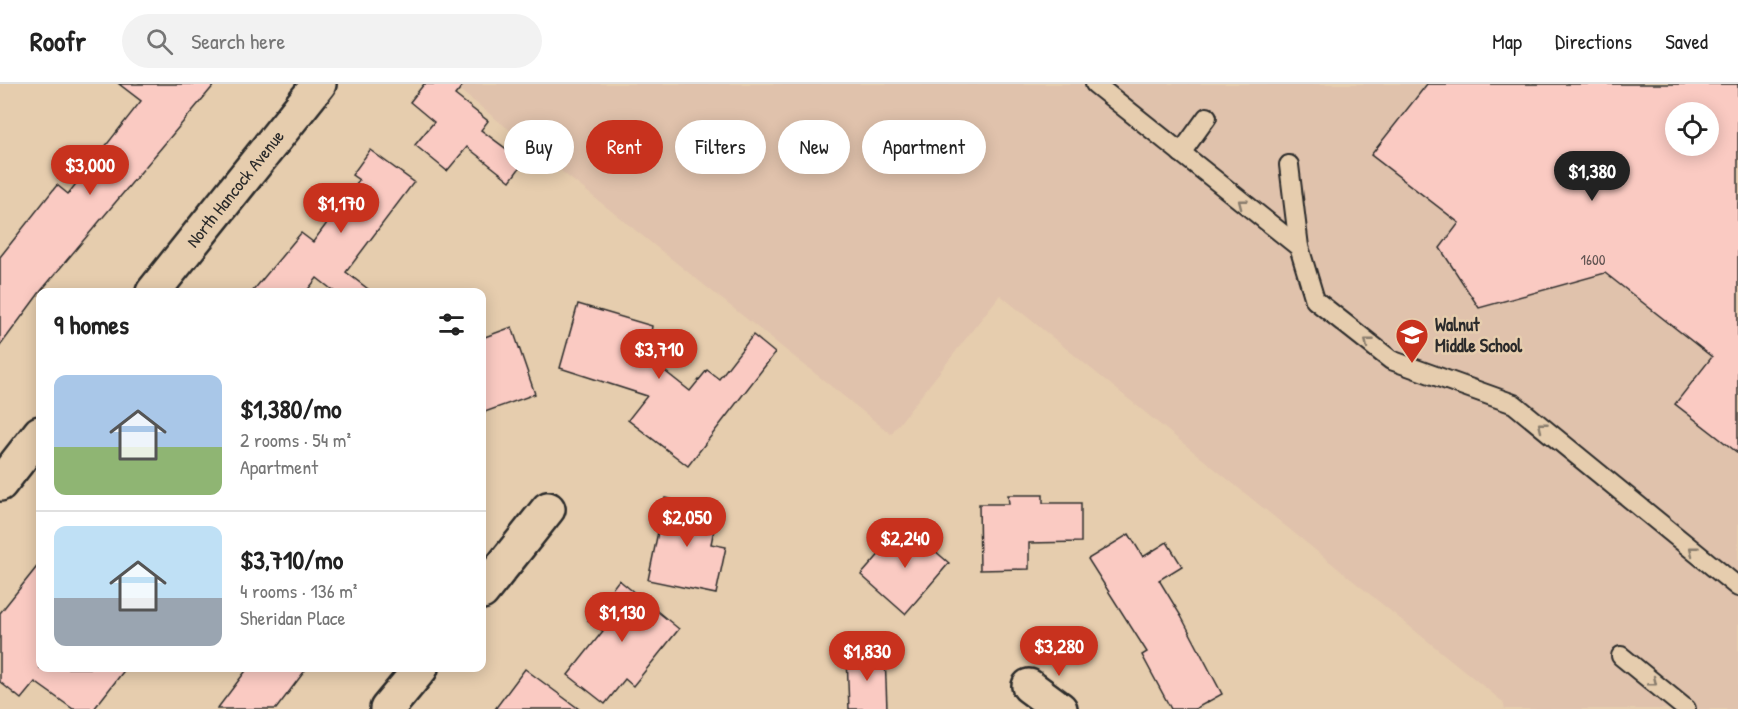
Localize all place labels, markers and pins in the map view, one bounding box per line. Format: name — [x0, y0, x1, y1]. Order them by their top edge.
pin: $3,000 — [41, 145, 139, 196]
pin: $1,380 — [1543, 151, 1641, 202]
pin: $1,170 — [292, 183, 390, 234]
place label: Walnut Middle School — [1435, 312, 1523, 358]
school or university icon: Walnut Middle School — [1394, 317, 1430, 364]
pin: $3,710 — [610, 329, 708, 380]
pin: $2,050 — [638, 497, 736, 548]
pin: $2,240 — [856, 518, 954, 569]
pin: $1,130 — [573, 592, 671, 643]
pin: $3,280 — [1010, 626, 1108, 677]
pin: $1,830 — [818, 631, 916, 682]

